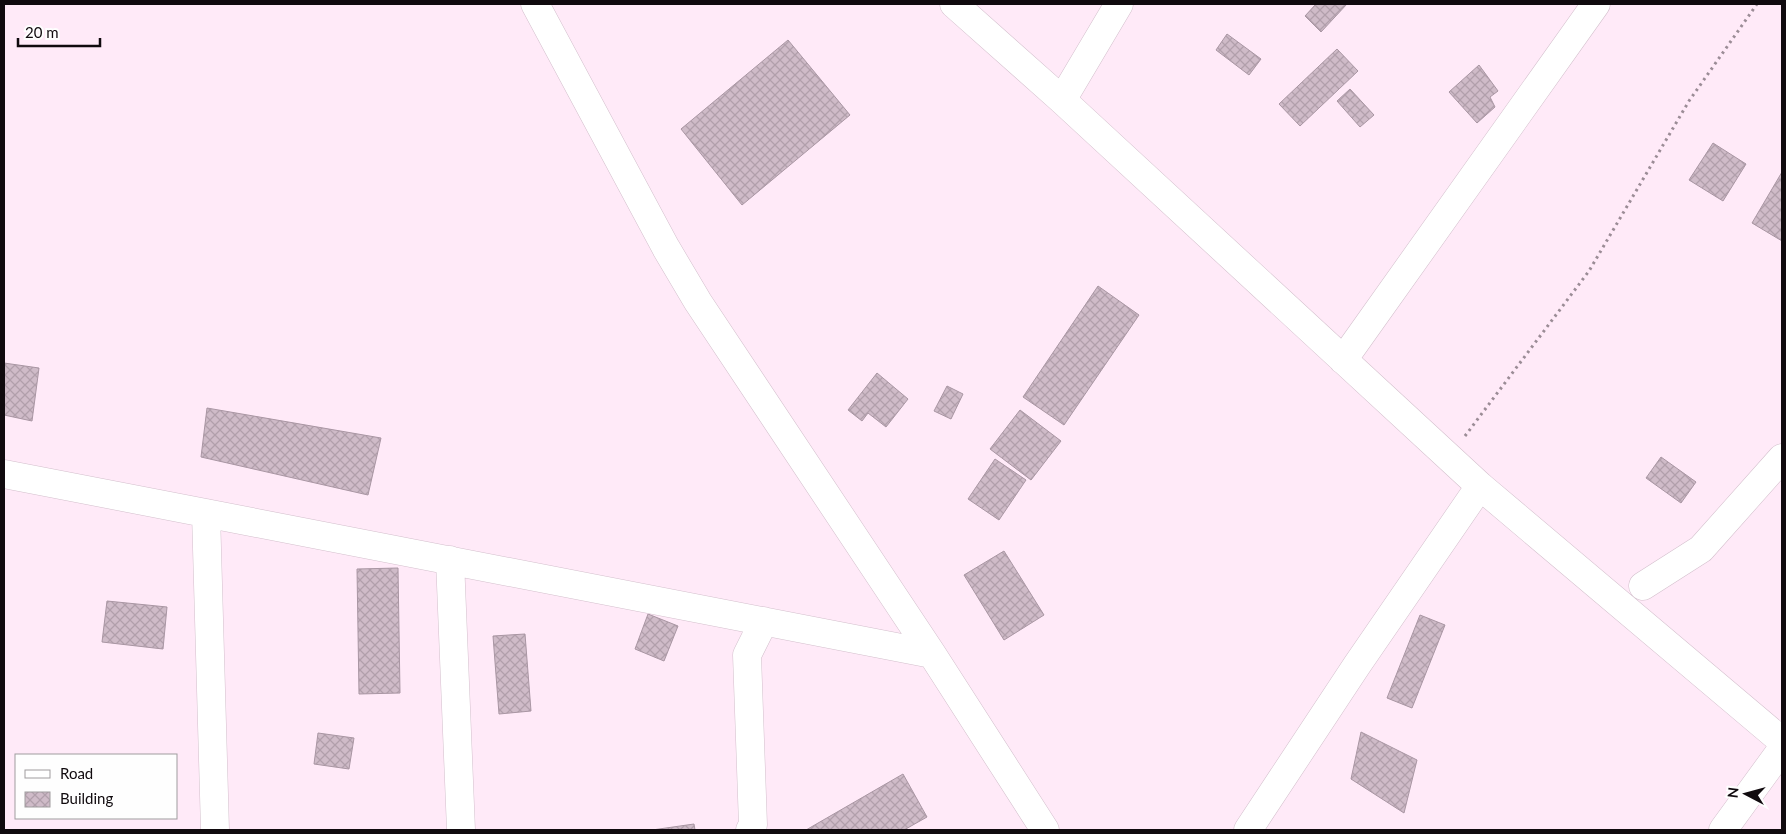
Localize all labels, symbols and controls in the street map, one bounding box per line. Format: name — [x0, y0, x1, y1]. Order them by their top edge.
scale bar — [18, 15, 100, 47]
text: 20 m — [25, 23, 59, 41]
legend — [15, 754, 178, 819]
text: Road — [60, 764, 93, 782]
north arrow — [1721, 769, 1771, 819]
text: N — [1724, 786, 1742, 799]
text: Building — [60, 789, 113, 807]

